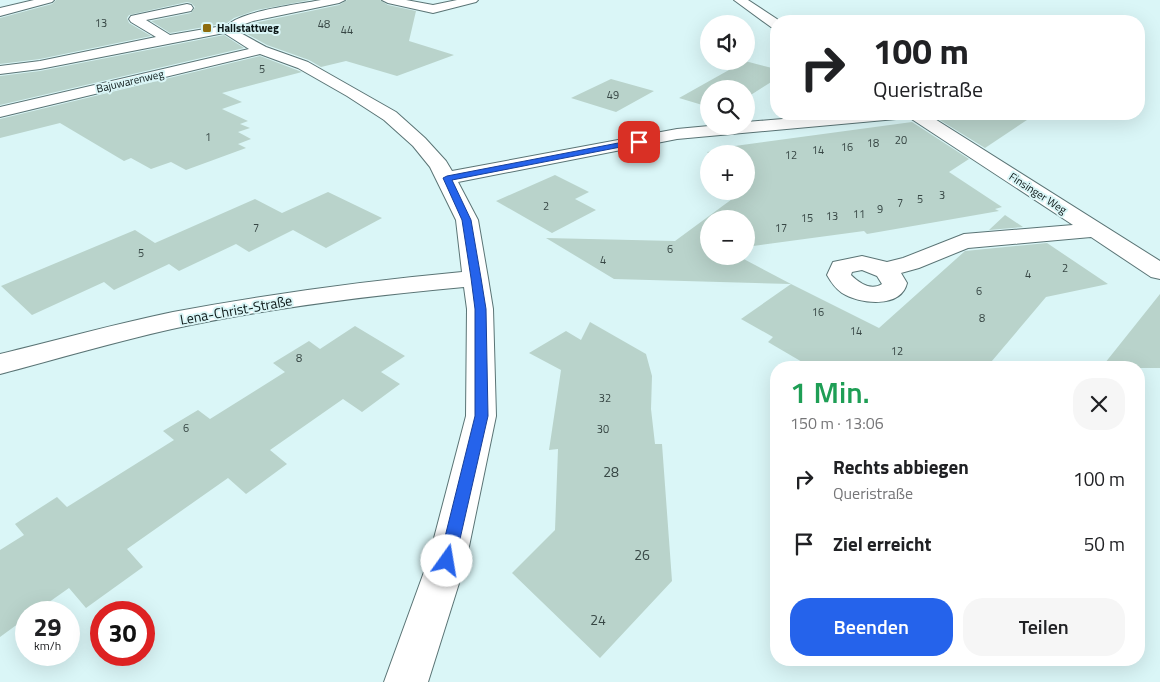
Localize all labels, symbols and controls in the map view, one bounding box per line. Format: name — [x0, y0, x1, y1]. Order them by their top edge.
house number: 13 — [95, 15, 107, 31]
map controls — [700, 15, 755, 265]
button: sound — [700, 15, 755, 70]
house number: 48 — [318, 16, 330, 32]
place label: Hallstattweg — [217, 20, 279, 36]
marker: Hallstattweg — [201, 22, 213, 34]
house number: 44 — [341, 22, 353, 38]
text: 100 m — [873, 24, 969, 78]
icon: right — [790, 35, 855, 100]
house number: 5 — [259, 61, 265, 77]
street label: Bajuwarenweg — [95, 65, 166, 97]
text: Queristraße — [873, 72, 983, 106]
button: search — [700, 80, 755, 135]
house number: 49 — [607, 87, 619, 103]
pin — [618, 121, 660, 163]
icon: arrive — [625, 128, 653, 156]
house number: 1 — [205, 129, 211, 145]
house number: 20 — [895, 132, 907, 148]
house number: 18 — [867, 135, 879, 151]
house number: 16 — [841, 139, 853, 155]
house number: 14 — [812, 142, 824, 158]
button: + — [700, 145, 755, 200]
house number: 12 — [785, 147, 797, 163]
street label: Finsinger Weg — [1006, 168, 1070, 218]
house number: 3 — [939, 187, 945, 203]
house number: 5 — [917, 191, 923, 207]
house number: 7 — [897, 195, 903, 211]
house number: 2 — [543, 198, 549, 214]
house number: 9 — [877, 201, 883, 217]
house number: 11 — [853, 206, 865, 222]
house number: 13 — [826, 208, 838, 224]
button: − — [700, 210, 755, 265]
house number: 15 — [801, 210, 813, 226]
house number: 7 — [253, 220, 259, 236]
house number: 17 — [775, 220, 787, 236]
house number: 6 — [667, 241, 673, 257]
house number: 5 — [138, 245, 144, 261]
house number: 4 — [600, 252, 606, 268]
house number: 2 — [1062, 260, 1068, 276]
house number: 4 — [1025, 266, 1031, 282]
house number: 6 — [976, 283, 982, 299]
street label: Lena-Christ-Straße — [178, 289, 294, 330]
house number: 16 — [812, 304, 824, 320]
house number: 8 — [979, 310, 985, 326]
house number: 14 — [850, 323, 862, 339]
house number: 12 — [891, 343, 903, 359]
house number: 8 — [296, 350, 302, 366]
text: 1 Min. — [790, 369, 870, 415]
button: close — [1073, 378, 1125, 430]
house number: 32 — [599, 390, 611, 406]
text: 150 m · 13:06 — [790, 411, 884, 435]
house number: 6 — [183, 420, 189, 436]
house number: 30 — [597, 421, 609, 437]
text: Rechts abbiegen — [833, 452, 969, 481]
house number: 28 — [603, 461, 619, 482]
text: 100 m — [1073, 464, 1125, 493]
icon: right — [790, 465, 818, 493]
text: Queristraße — [833, 481, 913, 505]
text: Ziel erreicht — [833, 529, 931, 558]
text: 50 m — [1084, 529, 1125, 558]
icon: arrive — [790, 530, 818, 558]
position arrow — [420, 534, 472, 586]
house number: 26 — [634, 544, 650, 565]
button: Beenden — [790, 598, 953, 656]
button: Teilen — [963, 598, 1125, 656]
speed limit sign: 30 — [90, 601, 155, 666]
text: 29 — [33, 608, 62, 646]
house number: 24 — [590, 609, 606, 630]
text: km/h — [34, 636, 61, 655]

